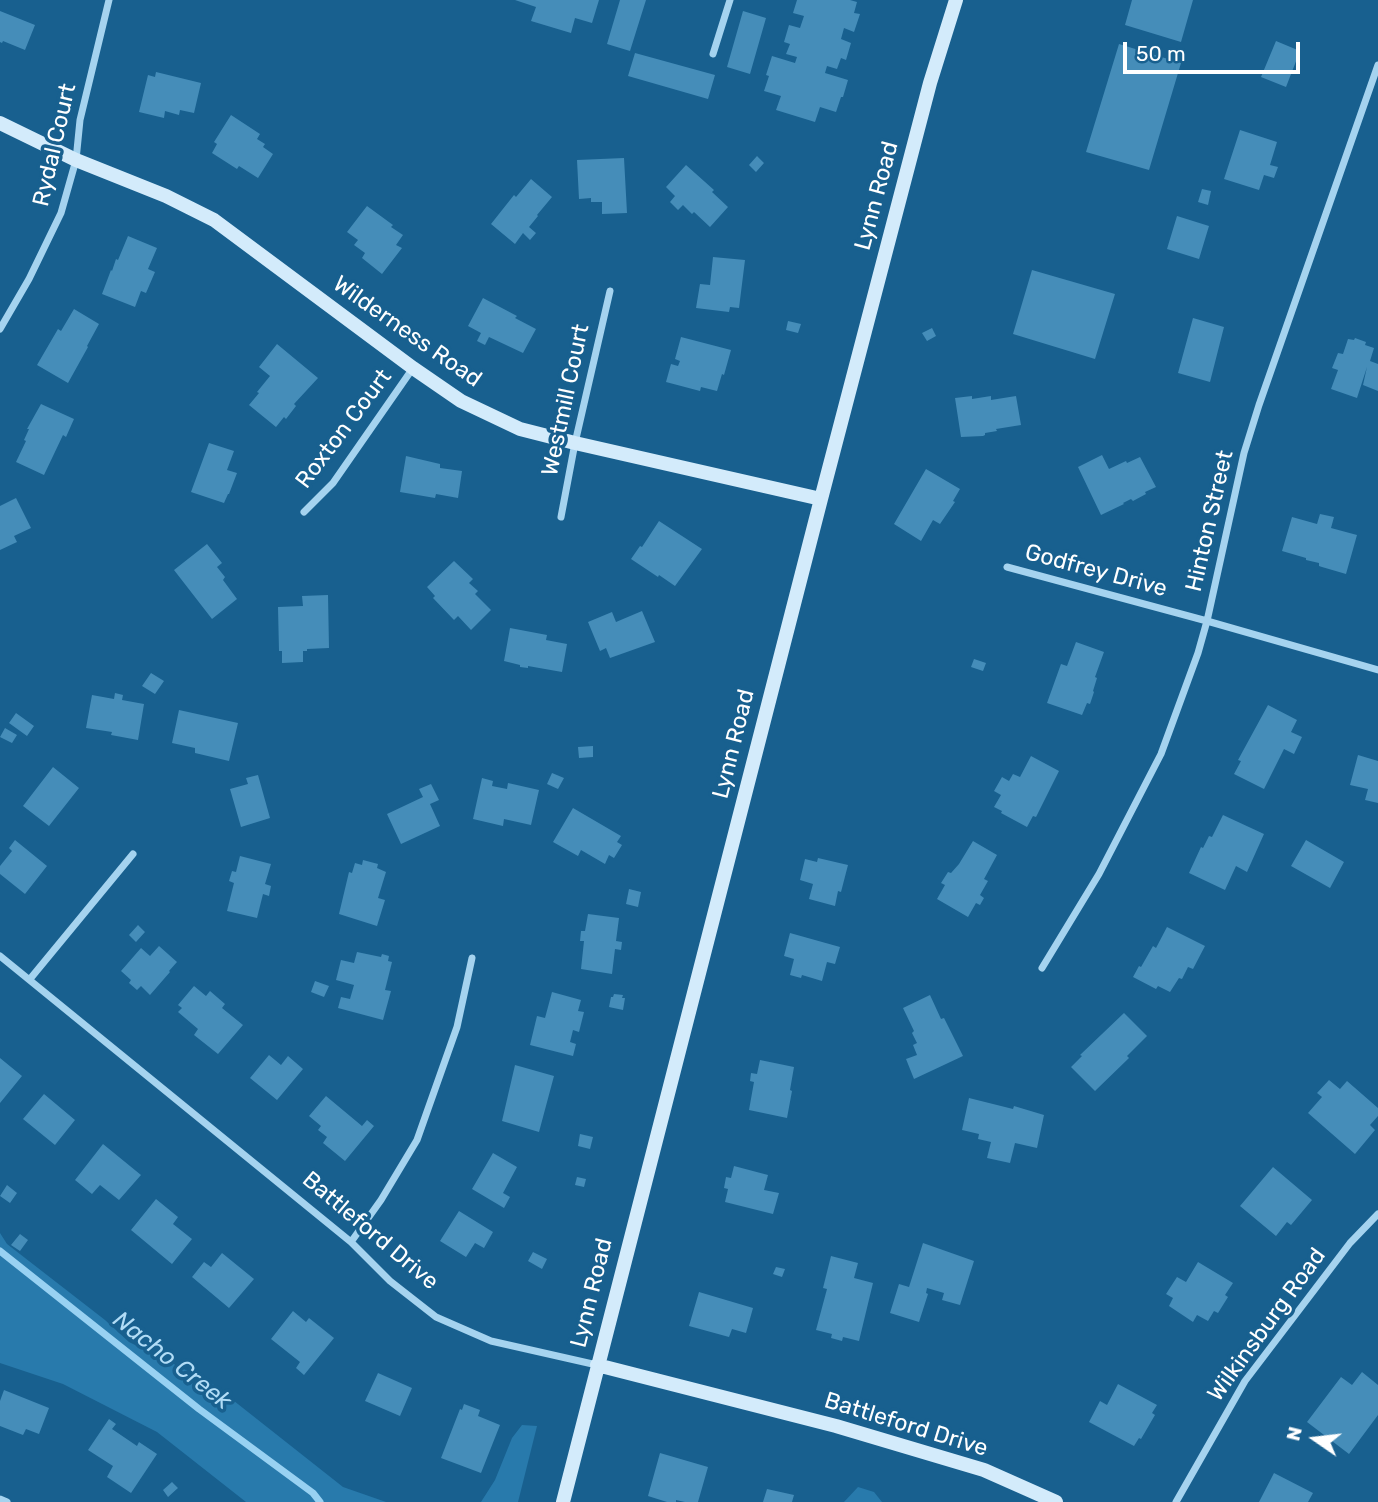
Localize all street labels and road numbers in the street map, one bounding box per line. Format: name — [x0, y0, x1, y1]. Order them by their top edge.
street label: Rydal Court — [27, 81, 83, 209]
street label: Lynn Road — [849, 139, 905, 253]
street label: Wilderness Road — [327, 270, 487, 394]
street label: Westmill Court — [536, 322, 596, 478]
street label: Roxton Court — [290, 364, 398, 494]
street label: Hinton Street — [1180, 448, 1240, 594]
street label: Godfrey Drive — [1022, 539, 1170, 603]
street label: Lynn Road — [707, 687, 761, 801]
street label: Battleford Drive — [296, 1166, 444, 1296]
street label: Lynn Road — [565, 1236, 619, 1350]
street label: Wilkinsburg Road — [1202, 1243, 1332, 1407]
street label: Battleford Drive — [821, 1387, 991, 1463]

